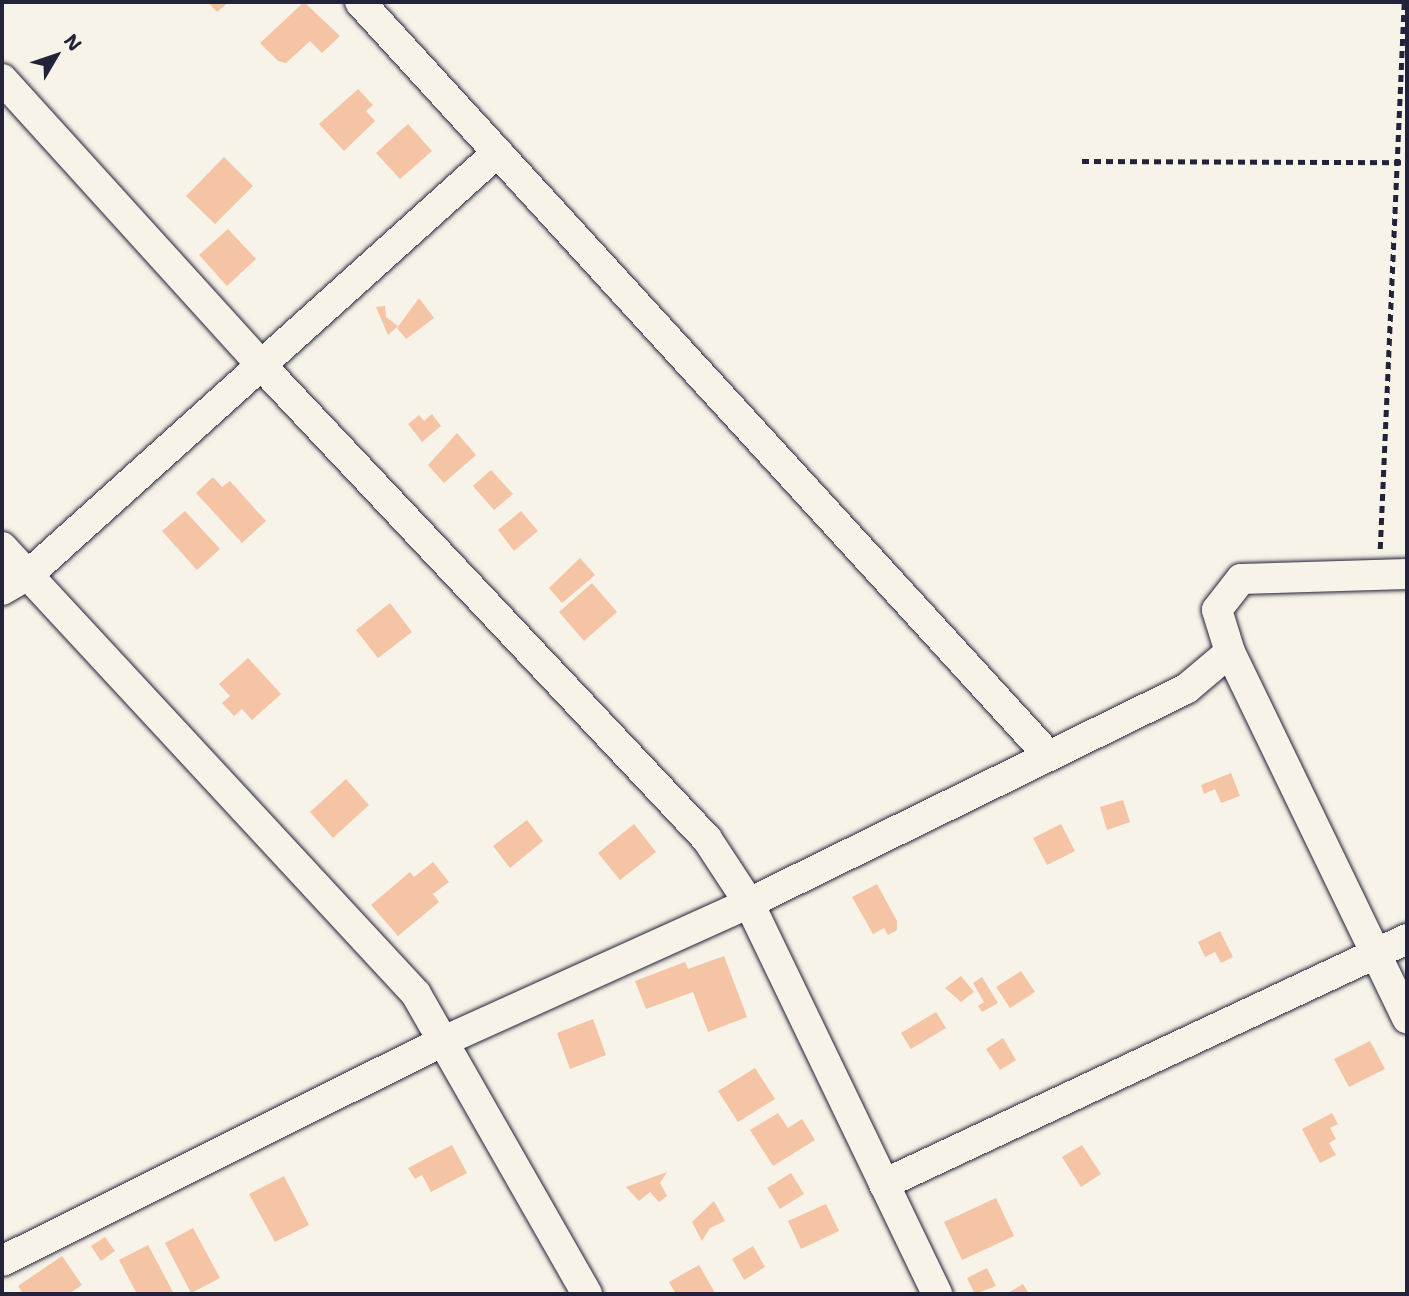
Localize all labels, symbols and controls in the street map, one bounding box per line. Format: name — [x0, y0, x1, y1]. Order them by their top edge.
north arrow — [21, 21, 91, 91]
text: N — [58, 29, 87, 56]

